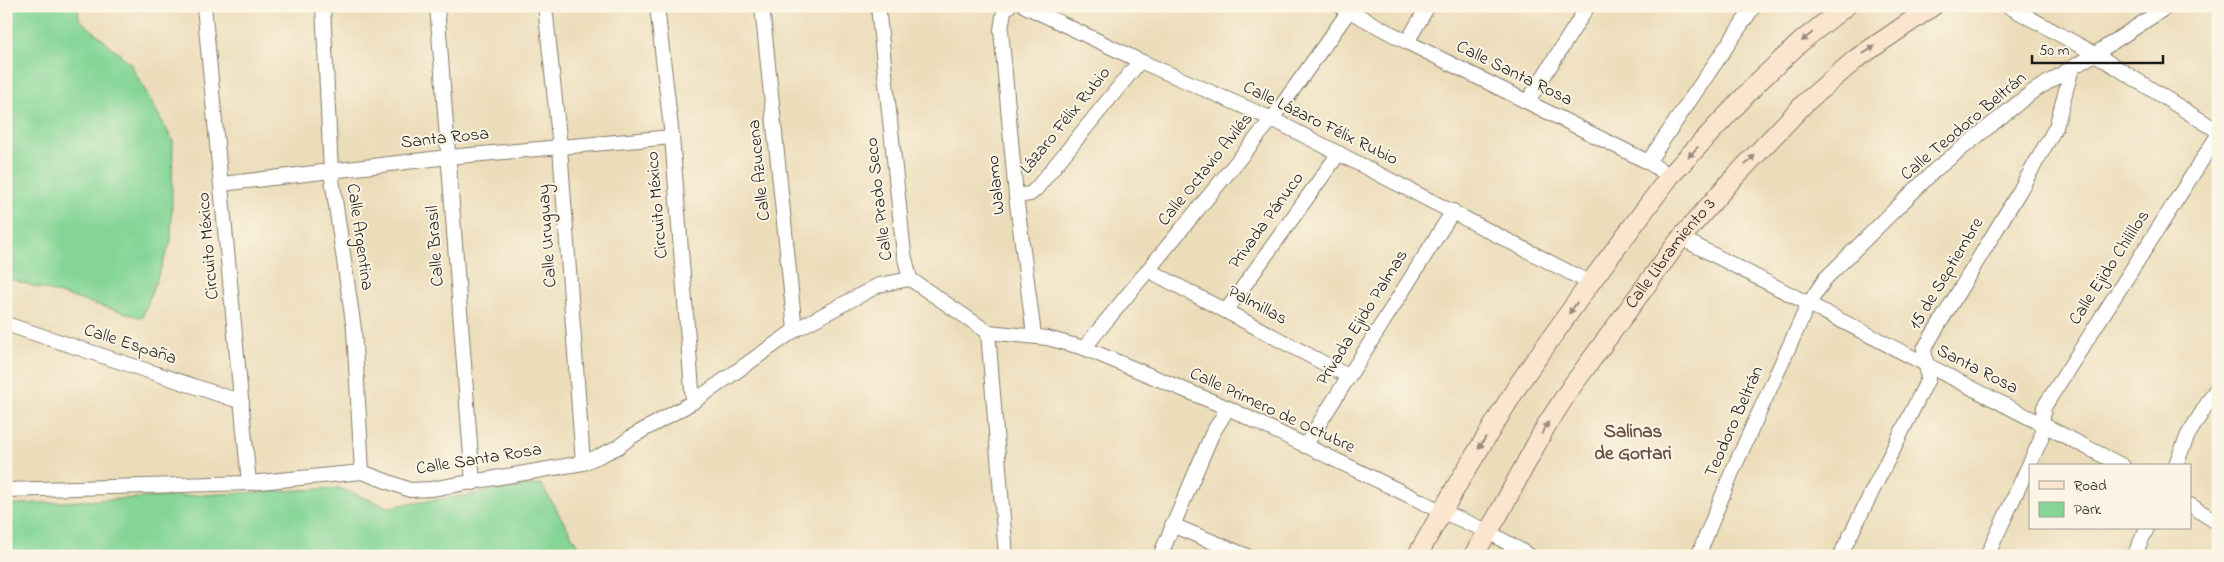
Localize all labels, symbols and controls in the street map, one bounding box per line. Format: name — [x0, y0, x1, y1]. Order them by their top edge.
one-way arrow — [1801, 31, 1814, 42]
scale bar — [2032, 32, 2163, 64]
street label: Calle Santa Rosa — [1451, 35, 1577, 113]
text: 50 m — [2039, 40, 2070, 62]
one-way arrow — [1862, 45, 1876, 55]
street label: Lázaro Félix Rubio — [1014, 62, 1118, 180]
street label: Calle Teodoro Beltrán — [1895, 66, 2033, 188]
street label: Calle Lázaro Félix Rubio — [1238, 75, 1402, 173]
street label: Calle Octavio Avilés — [1152, 108, 1260, 232]
street label: Calle Azucena — [742, 118, 778, 222]
street label: Santa Rosa — [400, 121, 490, 157]
street label: Calle Prado Seco — [860, 136, 900, 262]
one-way arrow — [1687, 145, 1699, 157]
street label: Circuito México — [640, 150, 676, 260]
street label: Walamo — [981, 154, 1013, 216]
one-way arrow — [1744, 155, 1756, 167]
street label: Privada Pánuco — [1223, 167, 1311, 275]
street label: Calle Argentina — [338, 182, 379, 292]
street label: Calle Uruguay — [531, 183, 566, 289]
street label: Circuito México — [191, 191, 227, 301]
street label: Calle Libramiento 3 — [1620, 193, 1723, 315]
street label: Calle Brasil — [420, 205, 452, 287]
street label: Calle Ejido Chilillos — [2063, 205, 2157, 331]
street label: 15 de Septiembre — [1903, 212, 1991, 335]
street label: Privada Ejido Palmas — [1311, 245, 1415, 391]
street label: Palmillas — [1223, 279, 1291, 333]
one-way arrow — [1568, 301, 1578, 315]
street label: Calle España — [80, 318, 180, 372]
street label: Santa Rosa — [1932, 338, 2022, 402]
street label: Calle Primero de Octubre — [1185, 361, 1360, 461]
street label: Teodoro Beltrán — [1699, 362, 1771, 482]
district label: Salinas de Gortari — [1594, 419, 1672, 468]
one-way arrow — [1541, 420, 1549, 435]
street label: Calle Santa Rosa — [414, 437, 544, 483]
one-way arrow — [1478, 437, 1487, 450]
legend — [2029, 464, 2192, 530]
text: Road — [2074, 475, 2107, 497]
text: Park — [2074, 499, 2102, 521]

